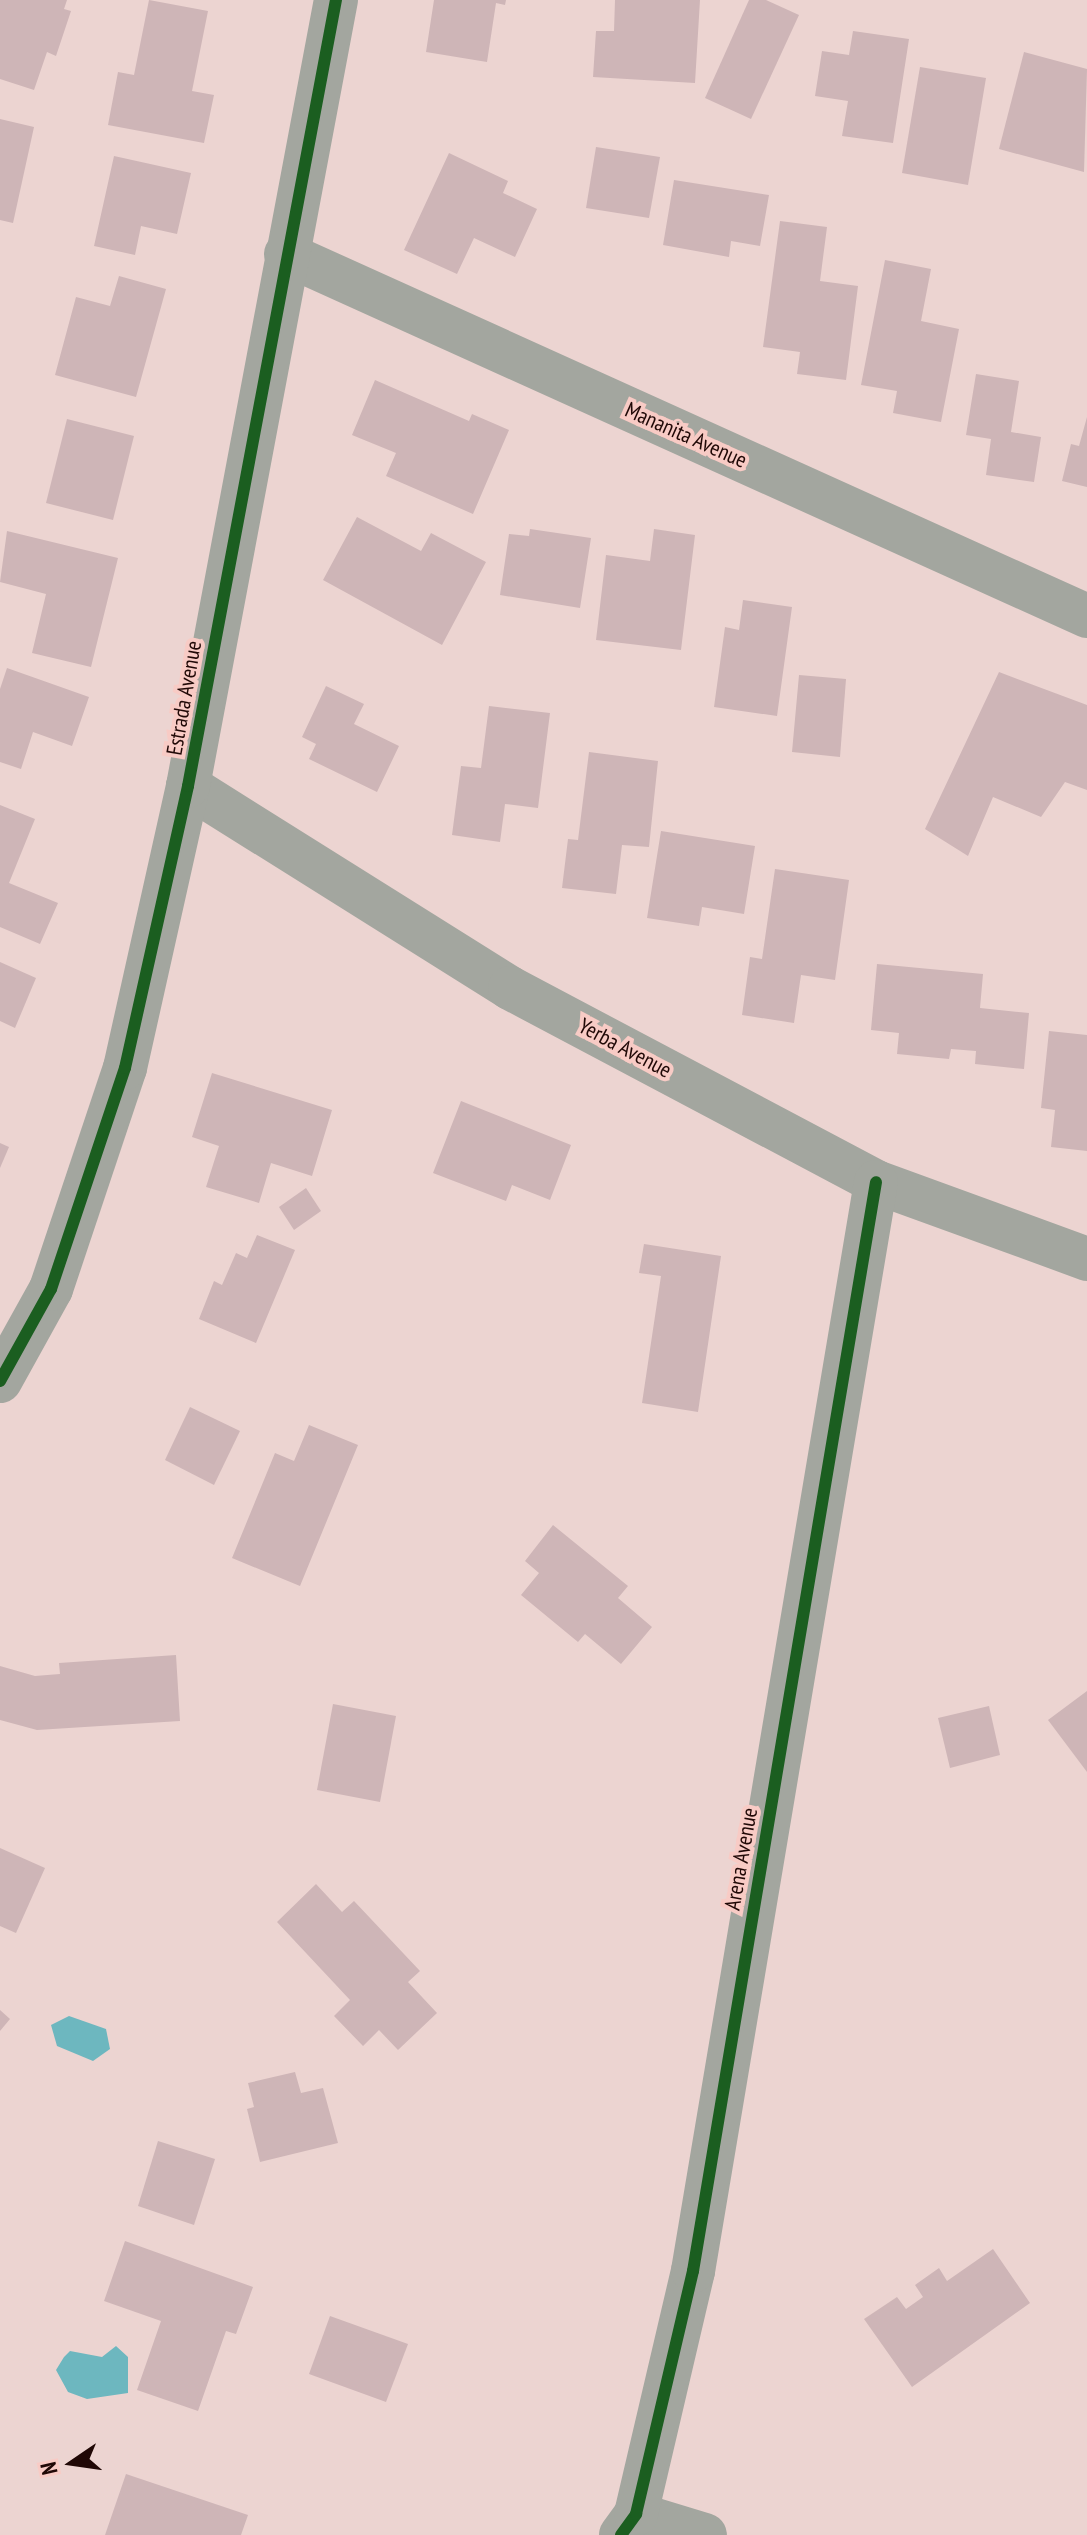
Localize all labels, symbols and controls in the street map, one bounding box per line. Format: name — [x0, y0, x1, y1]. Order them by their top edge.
street label: Mananita Avenue — [621, 396, 751, 474]
street label: Estrada Avenue — [161, 638, 207, 758]
street label: Yerba Avenue — [574, 1012, 676, 1084]
street label: Arena Avenue — [719, 1805, 763, 1913]
north arrow — [32, 2423, 112, 2503]
text: N — [34, 2459, 64, 2477]

